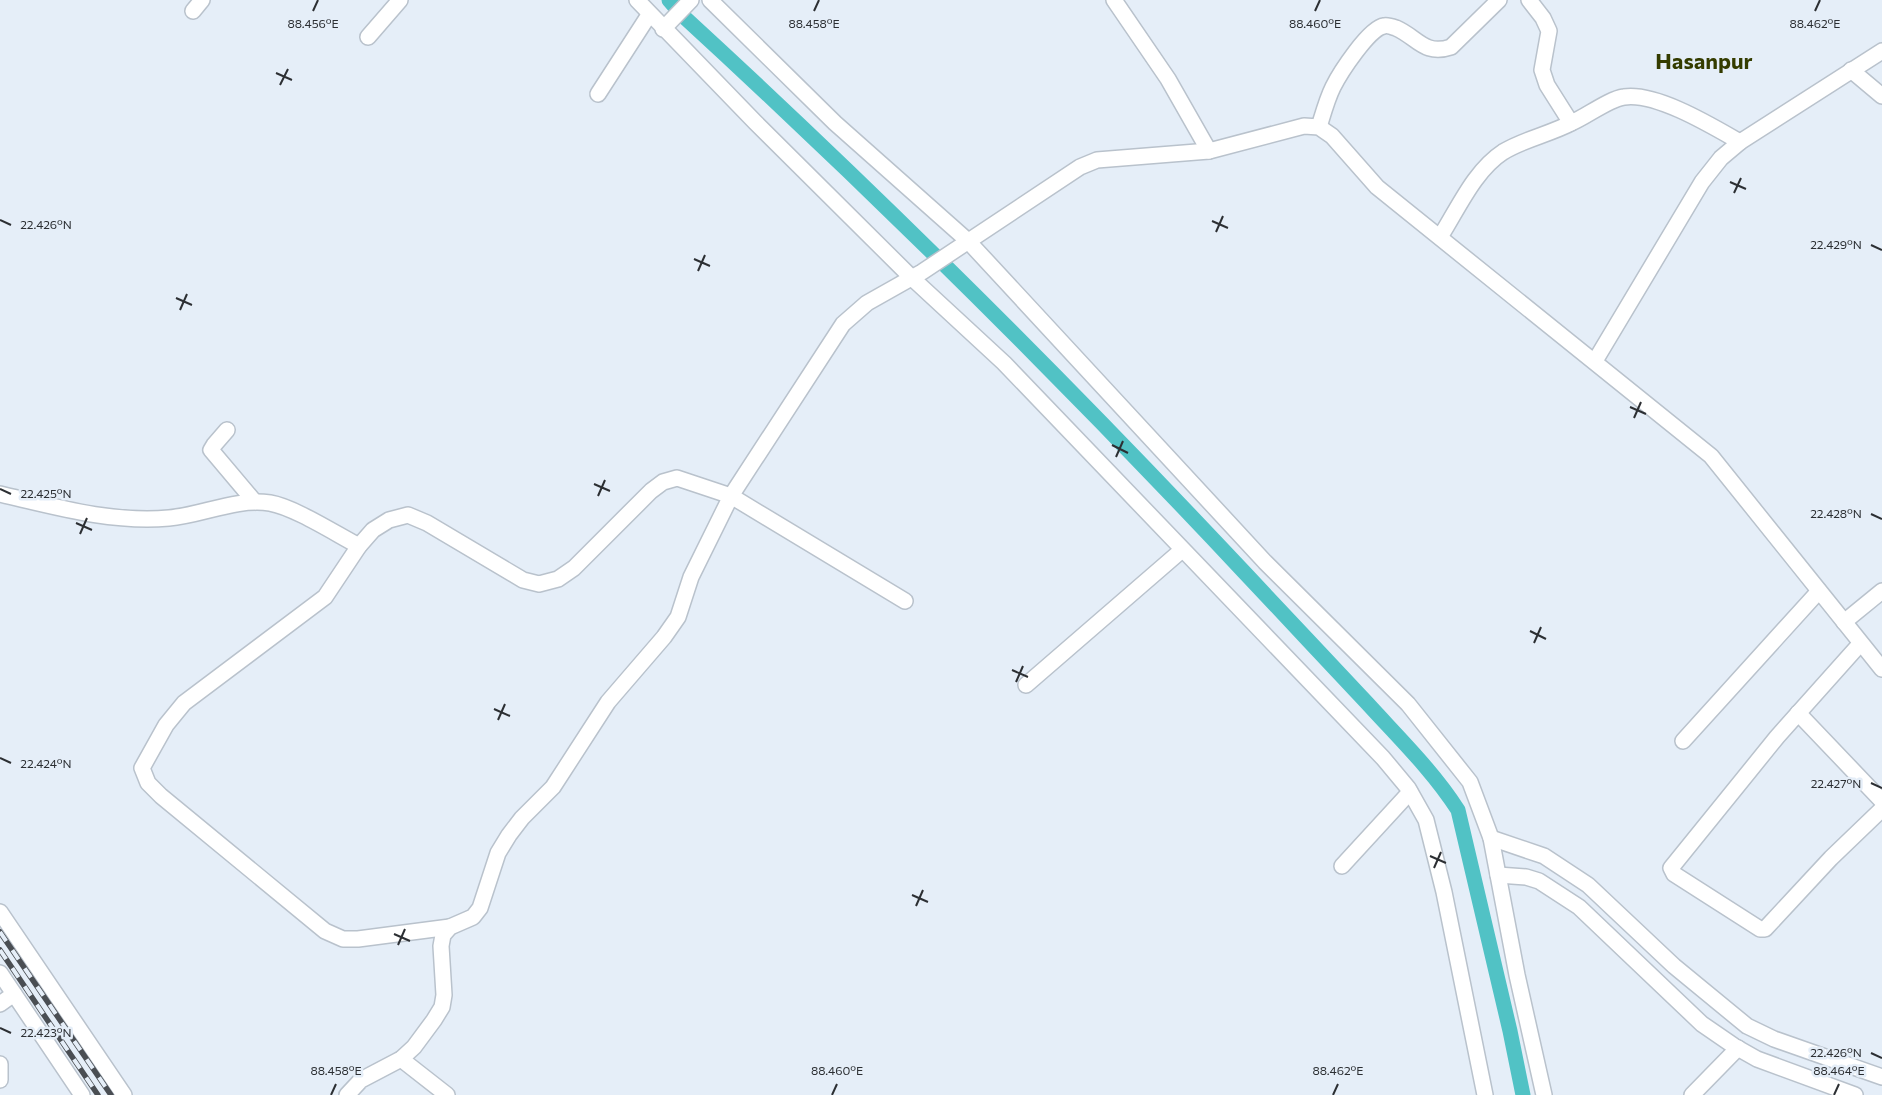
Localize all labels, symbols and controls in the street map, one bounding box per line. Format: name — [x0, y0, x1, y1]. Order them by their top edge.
text: 88.456°E — [287, 16, 339, 30]
text: 88.458°E — [788, 16, 840, 30]
text: 88.460°E — [1289, 16, 1341, 30]
text: 88.462°E — [1790, 16, 1841, 30]
district label: Hasanpur — [1655, 47, 1753, 74]
text: 22.426°N — [20, 217, 72, 231]
text: 22.429°N — [1810, 237, 1862, 251]
text: 22.425°N — [20, 486, 72, 500]
text: 22.428°N — [1810, 506, 1862, 520]
text: 22.424°N — [20, 756, 72, 770]
text: 22.427°N — [1811, 776, 1861, 790]
text: 22.423°N — [20, 1025, 72, 1039]
text: 22.426°N — [1810, 1045, 1862, 1059]
text: 88.458°E — [310, 1063, 362, 1077]
text: 88.460°E — [811, 1063, 863, 1077]
text: 88.462°E — [1313, 1063, 1364, 1077]
text: 88.464°E — [1813, 1063, 1865, 1077]

